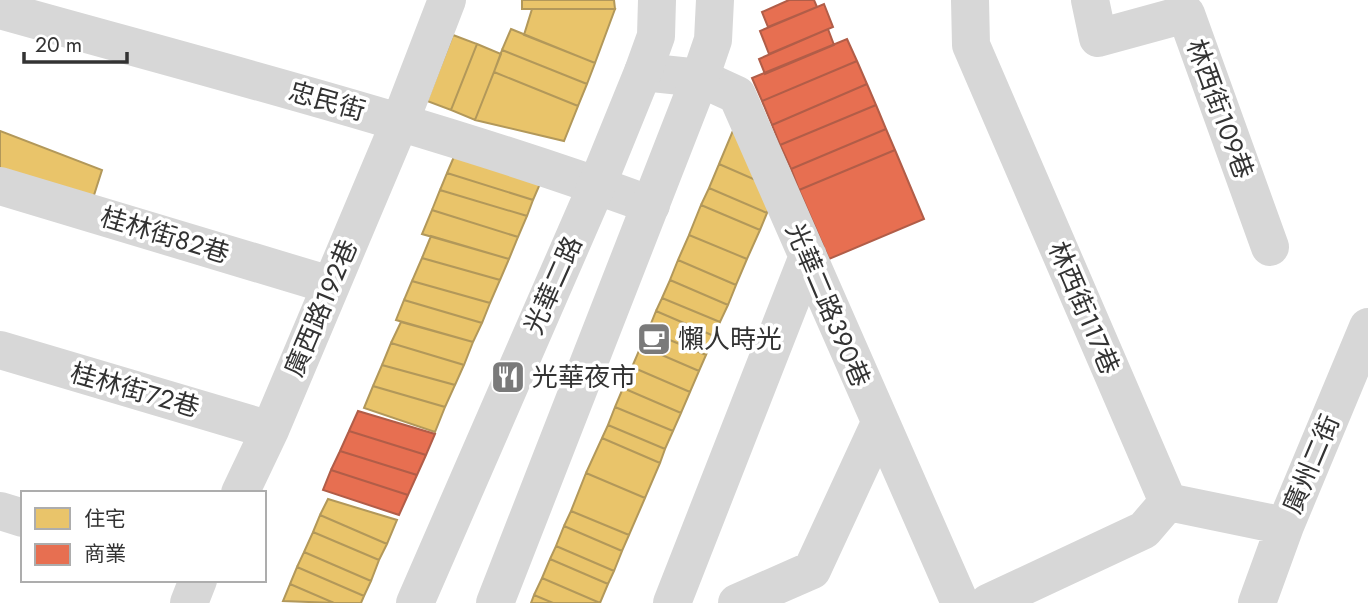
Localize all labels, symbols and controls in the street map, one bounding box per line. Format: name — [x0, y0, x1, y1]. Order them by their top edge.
scale bar — [24, 21, 128, 65]
text: 20 m — [35, 30, 82, 60]
street label: 林西街109巷 — [1177, 34, 1263, 184]
street label: 忠民街 — [284, 72, 370, 130]
street label: 桂林街82巷 — [96, 197, 234, 273]
street label: 光華二路390巷 — [776, 217, 880, 393]
street label: 光華二路 — [514, 230, 592, 340]
street label: 廣西路192巷 — [275, 234, 367, 382]
street label: 林西街117巷 — [1039, 236, 1129, 380]
cafe icon: 懶人時光 — [635, 320, 673, 358]
place label: 懶人時光 — [678, 320, 782, 358]
street label: 桂林街72巷 — [66, 353, 204, 427]
restaurant icon: 光華夜市 — [489, 358, 527, 396]
place label: 光華夜市 — [532, 358, 636, 396]
street label: 廣州二街 — [1273, 409, 1349, 519]
legend — [21, 491, 266, 582]
text: 住宅 — [84, 504, 126, 534]
text: 商業 — [84, 539, 126, 569]

